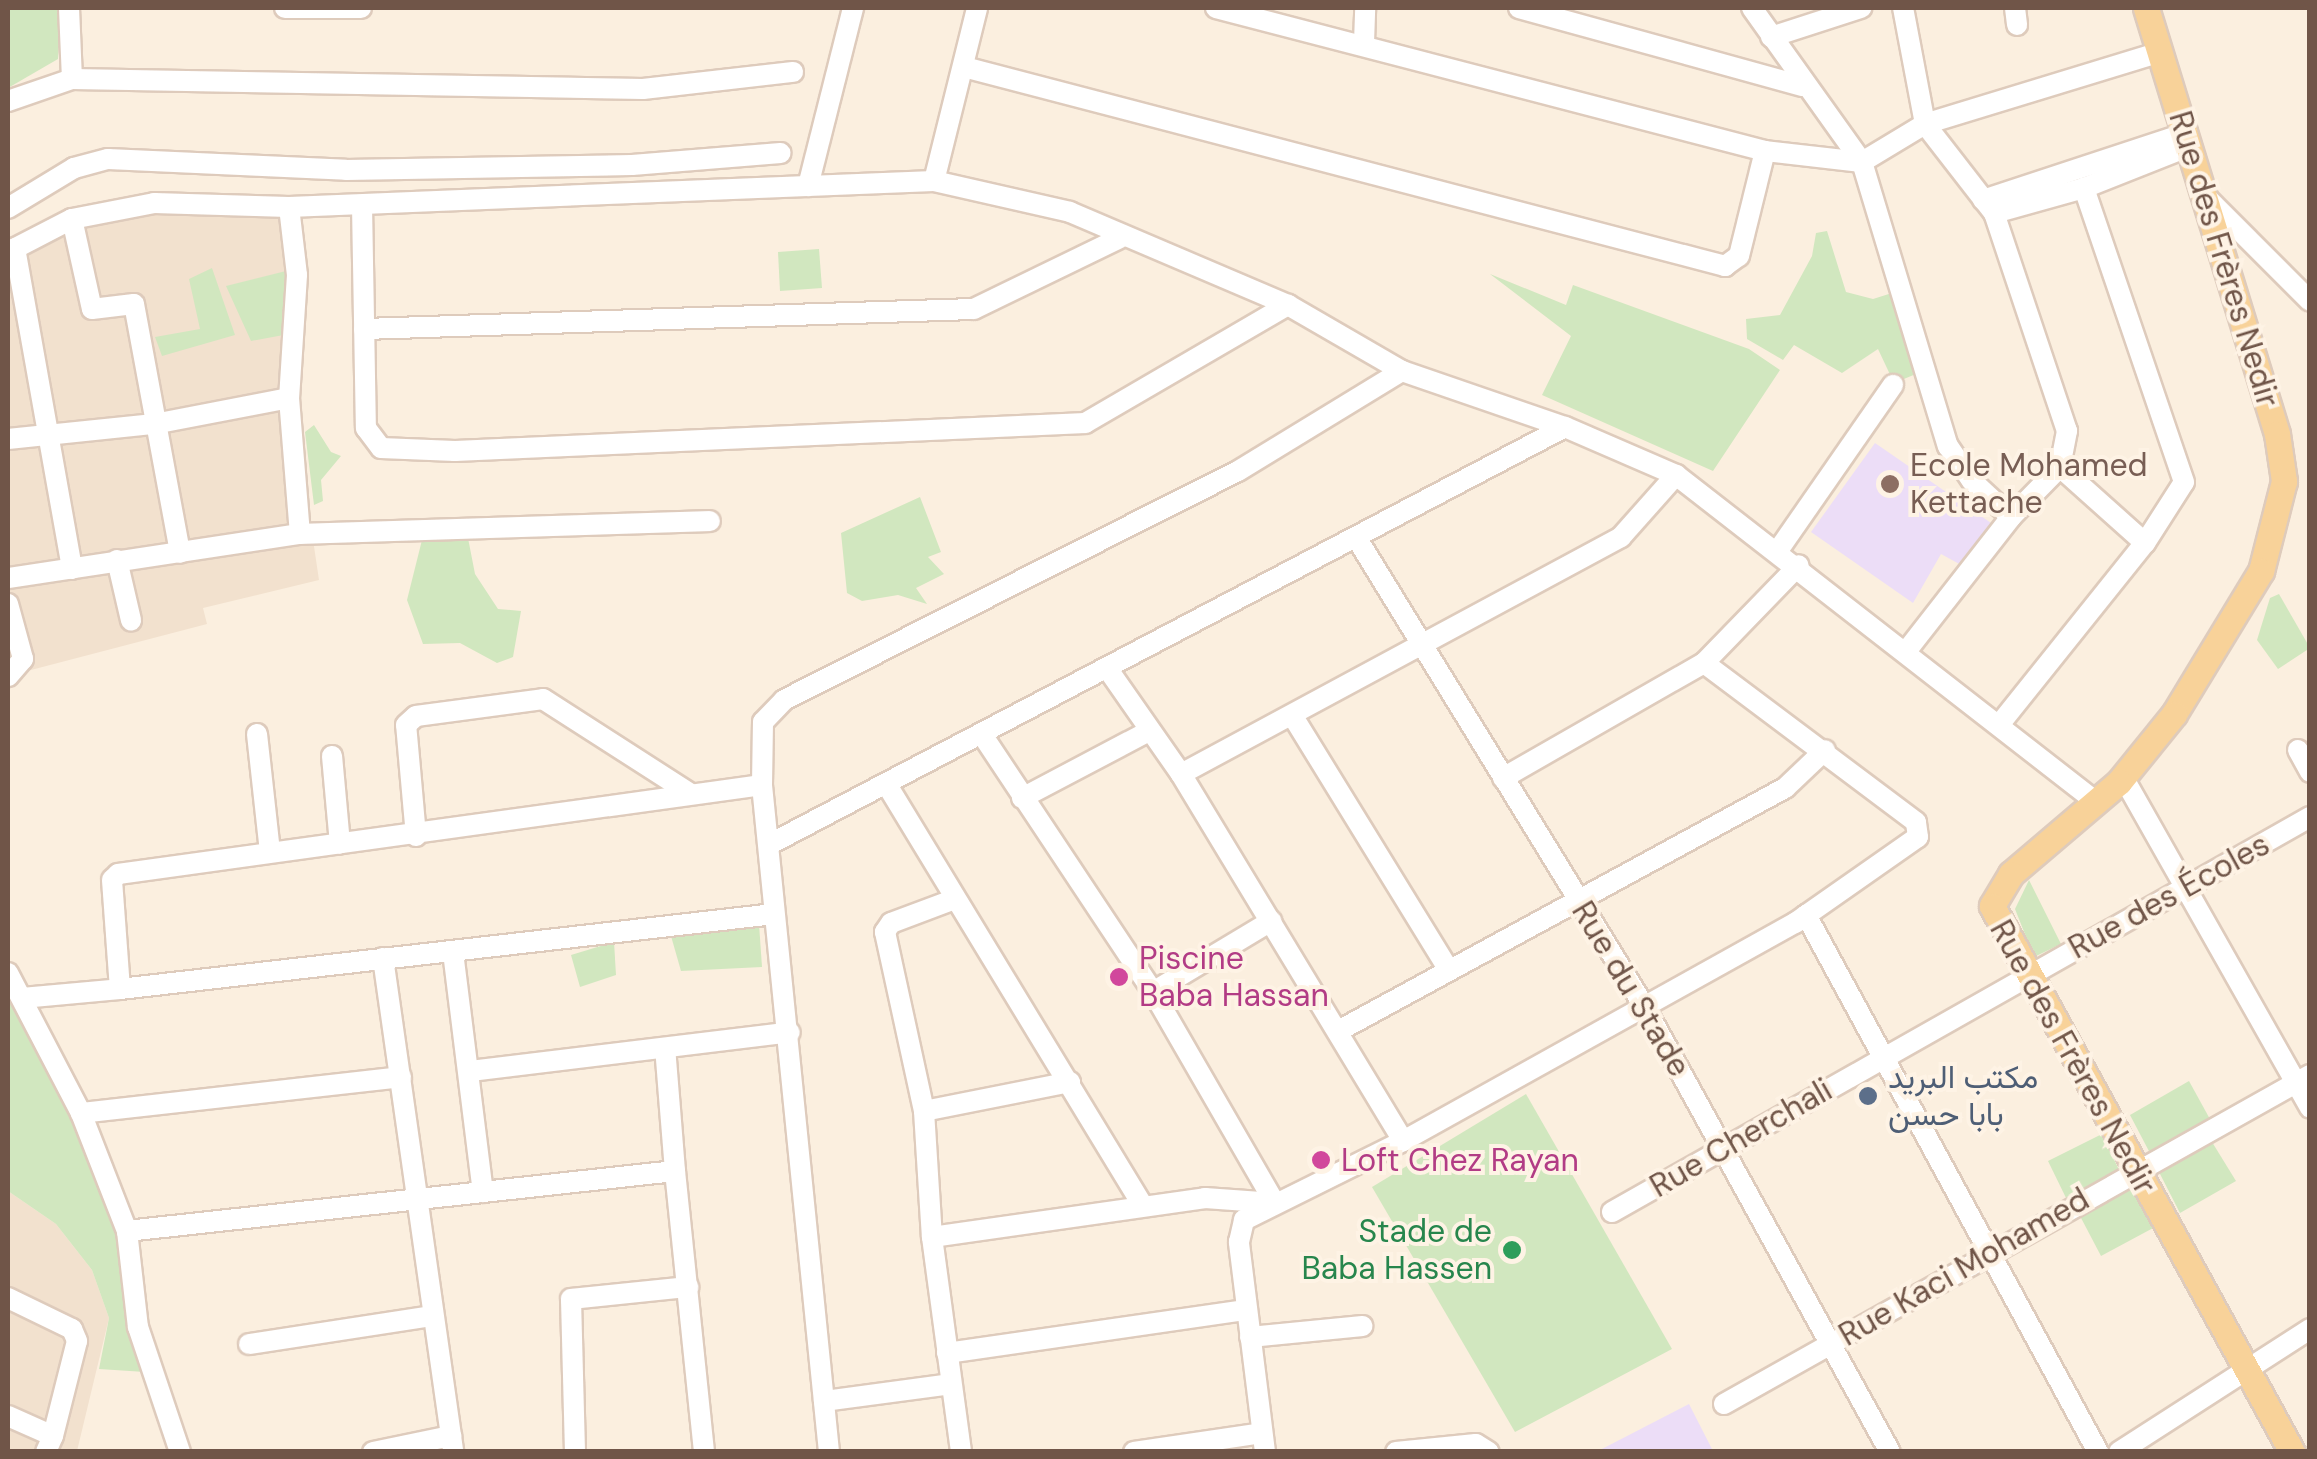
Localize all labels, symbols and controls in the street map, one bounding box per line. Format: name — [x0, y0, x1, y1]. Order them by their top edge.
street label: Rue des Frères Nedir — [2161, 106, 2287, 412]
place label: Ecole Mohamed Kettache — [1910, 447, 2148, 522]
marker: Ecole Mohamed Kettache — [1879, 473, 1901, 495]
street label: Rue des Écoles — [2062, 825, 2276, 967]
street label: Rue du Stade — [1564, 894, 1698, 1084]
street label: Rue des Frères Nedir — [1982, 913, 2164, 1201]
place label: Piscine Baba Hassan — [1139, 940, 1329, 1015]
marker: Piscine Baba Hassan — [1108, 966, 1130, 988]
place label: مكتب البريد بابا حسن — [1888, 1059, 2038, 1134]
street label: Rue Cherchali — [1643, 1070, 1839, 1206]
marker: مكتب البريد بابا حسن — [1857, 1085, 1879, 1107]
place label: Loft Chez Rayan — [1341, 1141, 1579, 1179]
marker: Loft Chez Rayan — [1310, 1149, 1332, 1171]
street label: Rue Kaci Mohamed — [1832, 1180, 2096, 1354]
place label: Stade de Baba Hassen — [1301, 1213, 1492, 1288]
marker: Stade de Baba Hassen — [1501, 1239, 1523, 1261]

